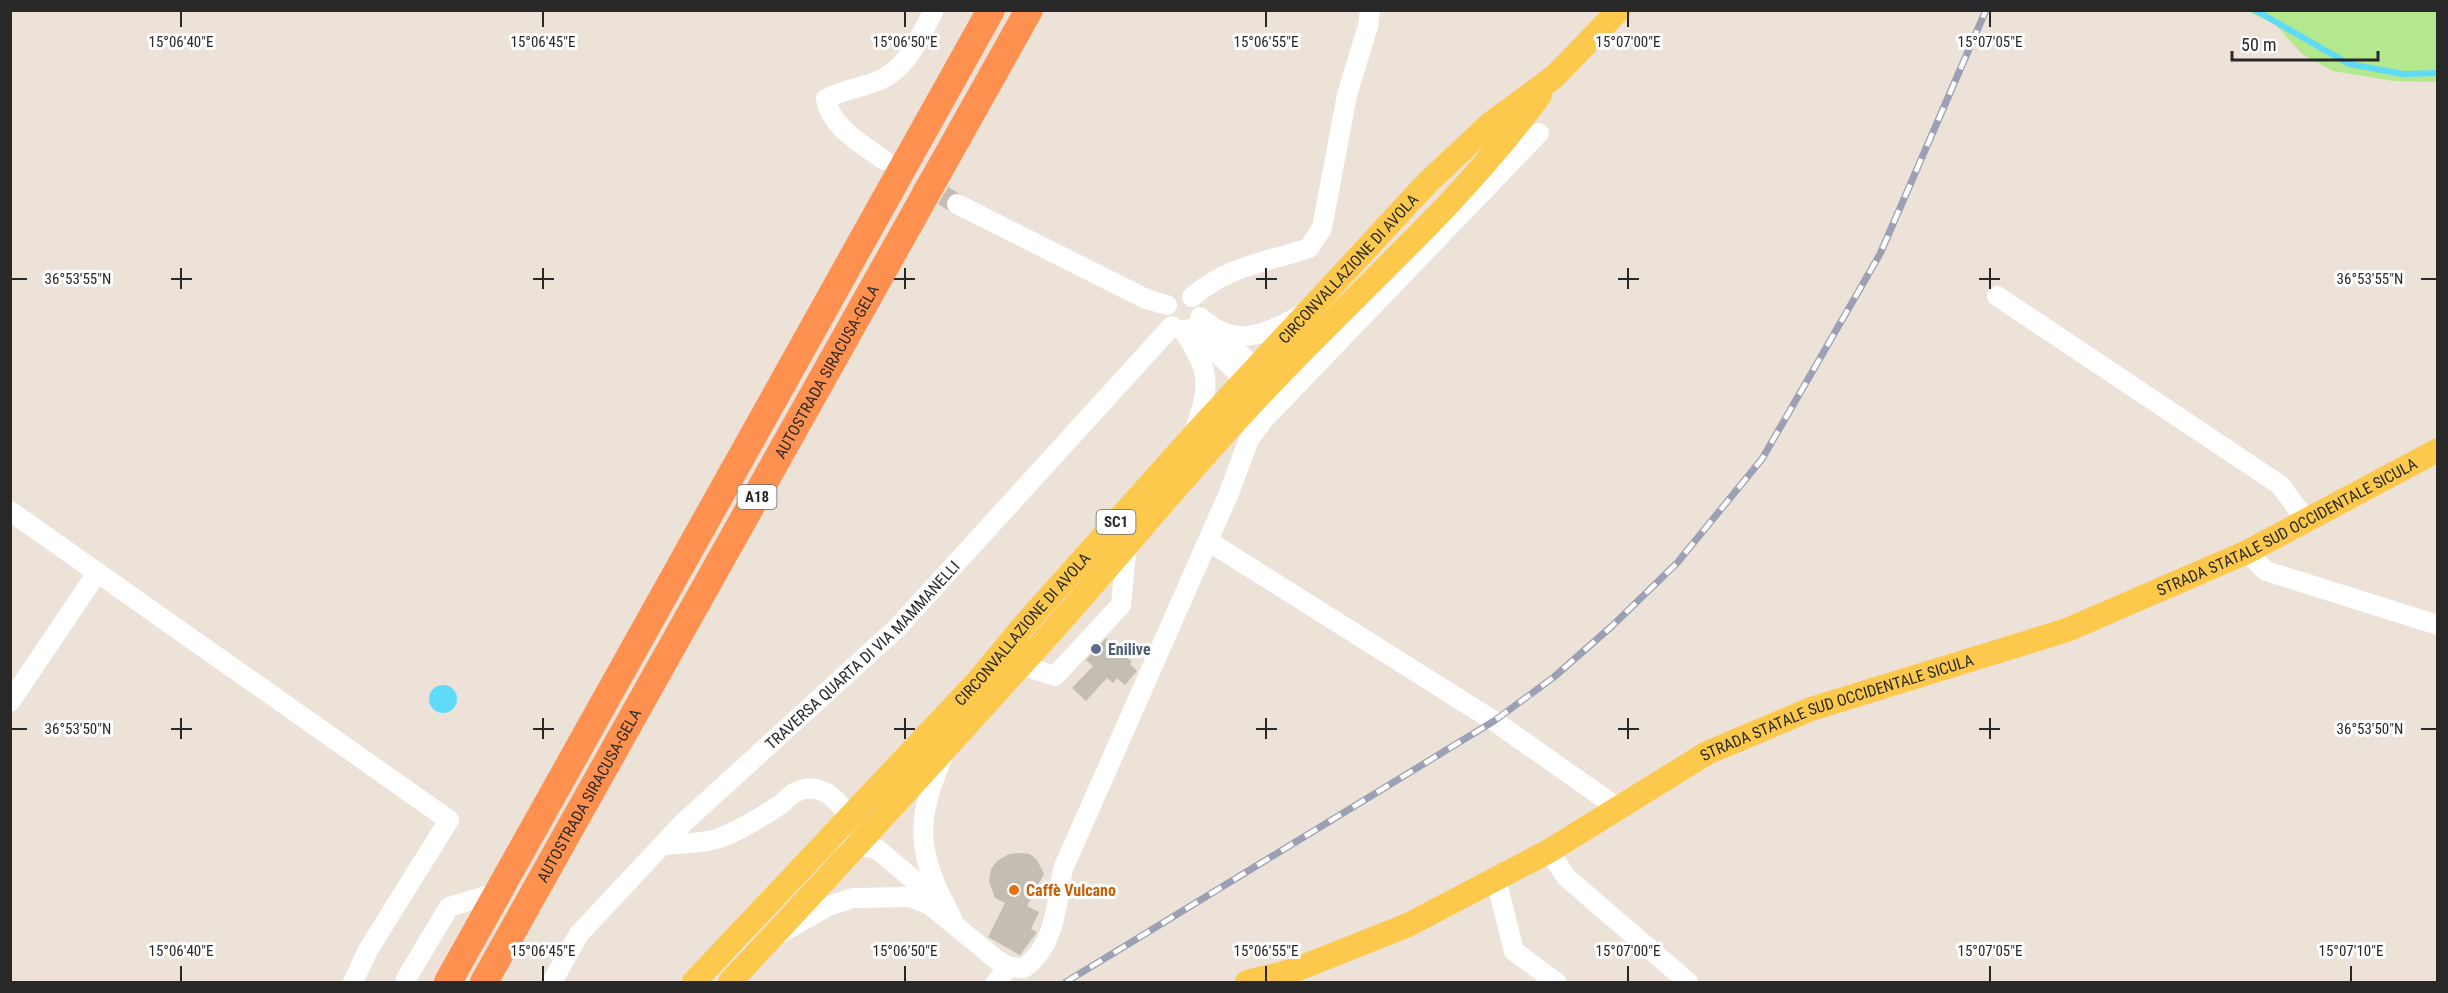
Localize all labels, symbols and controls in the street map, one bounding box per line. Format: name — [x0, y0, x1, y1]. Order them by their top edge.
scale bar — [2232, 24, 2378, 62]
text: 15°06'40"E — [149, 33, 213, 51]
text: 15°06'45"E — [511, 33, 575, 51]
text: 15°06'50"E — [873, 33, 937, 51]
text: 15°06'55"E — [1234, 33, 1298, 51]
text: 15°07'00"E — [1596, 33, 1660, 51]
text: 15°07'05"E — [1958, 33, 2022, 51]
text: 50 m — [2241, 34, 2276, 55]
street label: CIRCONVALLAZIONE DI AVOLA — [1275, 190, 1422, 348]
text: 36°53'55"N — [45, 270, 111, 288]
text: 36°53'55"N — [2337, 270, 2403, 288]
street label: AUTOSTRADA SIRACUSA-GELA — [771, 282, 883, 462]
street label: STRADA STATALE SUD OCCIDENTALE SICULA — [2154, 454, 2420, 600]
road number: A18 — [738, 485, 777, 509]
road number: SC1 — [1096, 510, 1136, 534]
street label: CIRCONVALLAZIONE DI AVOLA — [951, 549, 1094, 710]
street label: TRAVERSA QUARTA DI VIA MAMMANELLI — [761, 557, 964, 753]
place label: Enilive — [1108, 640, 1151, 659]
marker: Enilive — [1089, 642, 1103, 656]
street label: STRADA STATALE SUD OCCIDENTALE SICULA — [1697, 650, 1976, 765]
street label: AUTOSTRADA SIRACUSA-GELA — [533, 705, 645, 886]
text: 36°53'50"N — [45, 720, 111, 738]
text: 36°53'50"N — [2337, 720, 2403, 738]
place label: Caffè Vulcano — [1026, 881, 1116, 900]
marker: Caffè Vulcano — [1007, 883, 1021, 897]
text: 15°06'40"E — [149, 942, 213, 960]
text: 15°06'45"E — [511, 942, 575, 960]
text: 15°06'50"E — [873, 942, 937, 960]
text: 15°06'55"E — [1234, 942, 1298, 960]
text: 15°07'00"E — [1596, 942, 1660, 960]
text: 15°07'05"E — [1958, 942, 2022, 960]
text: 15°07'10"E — [2319, 942, 2383, 960]

